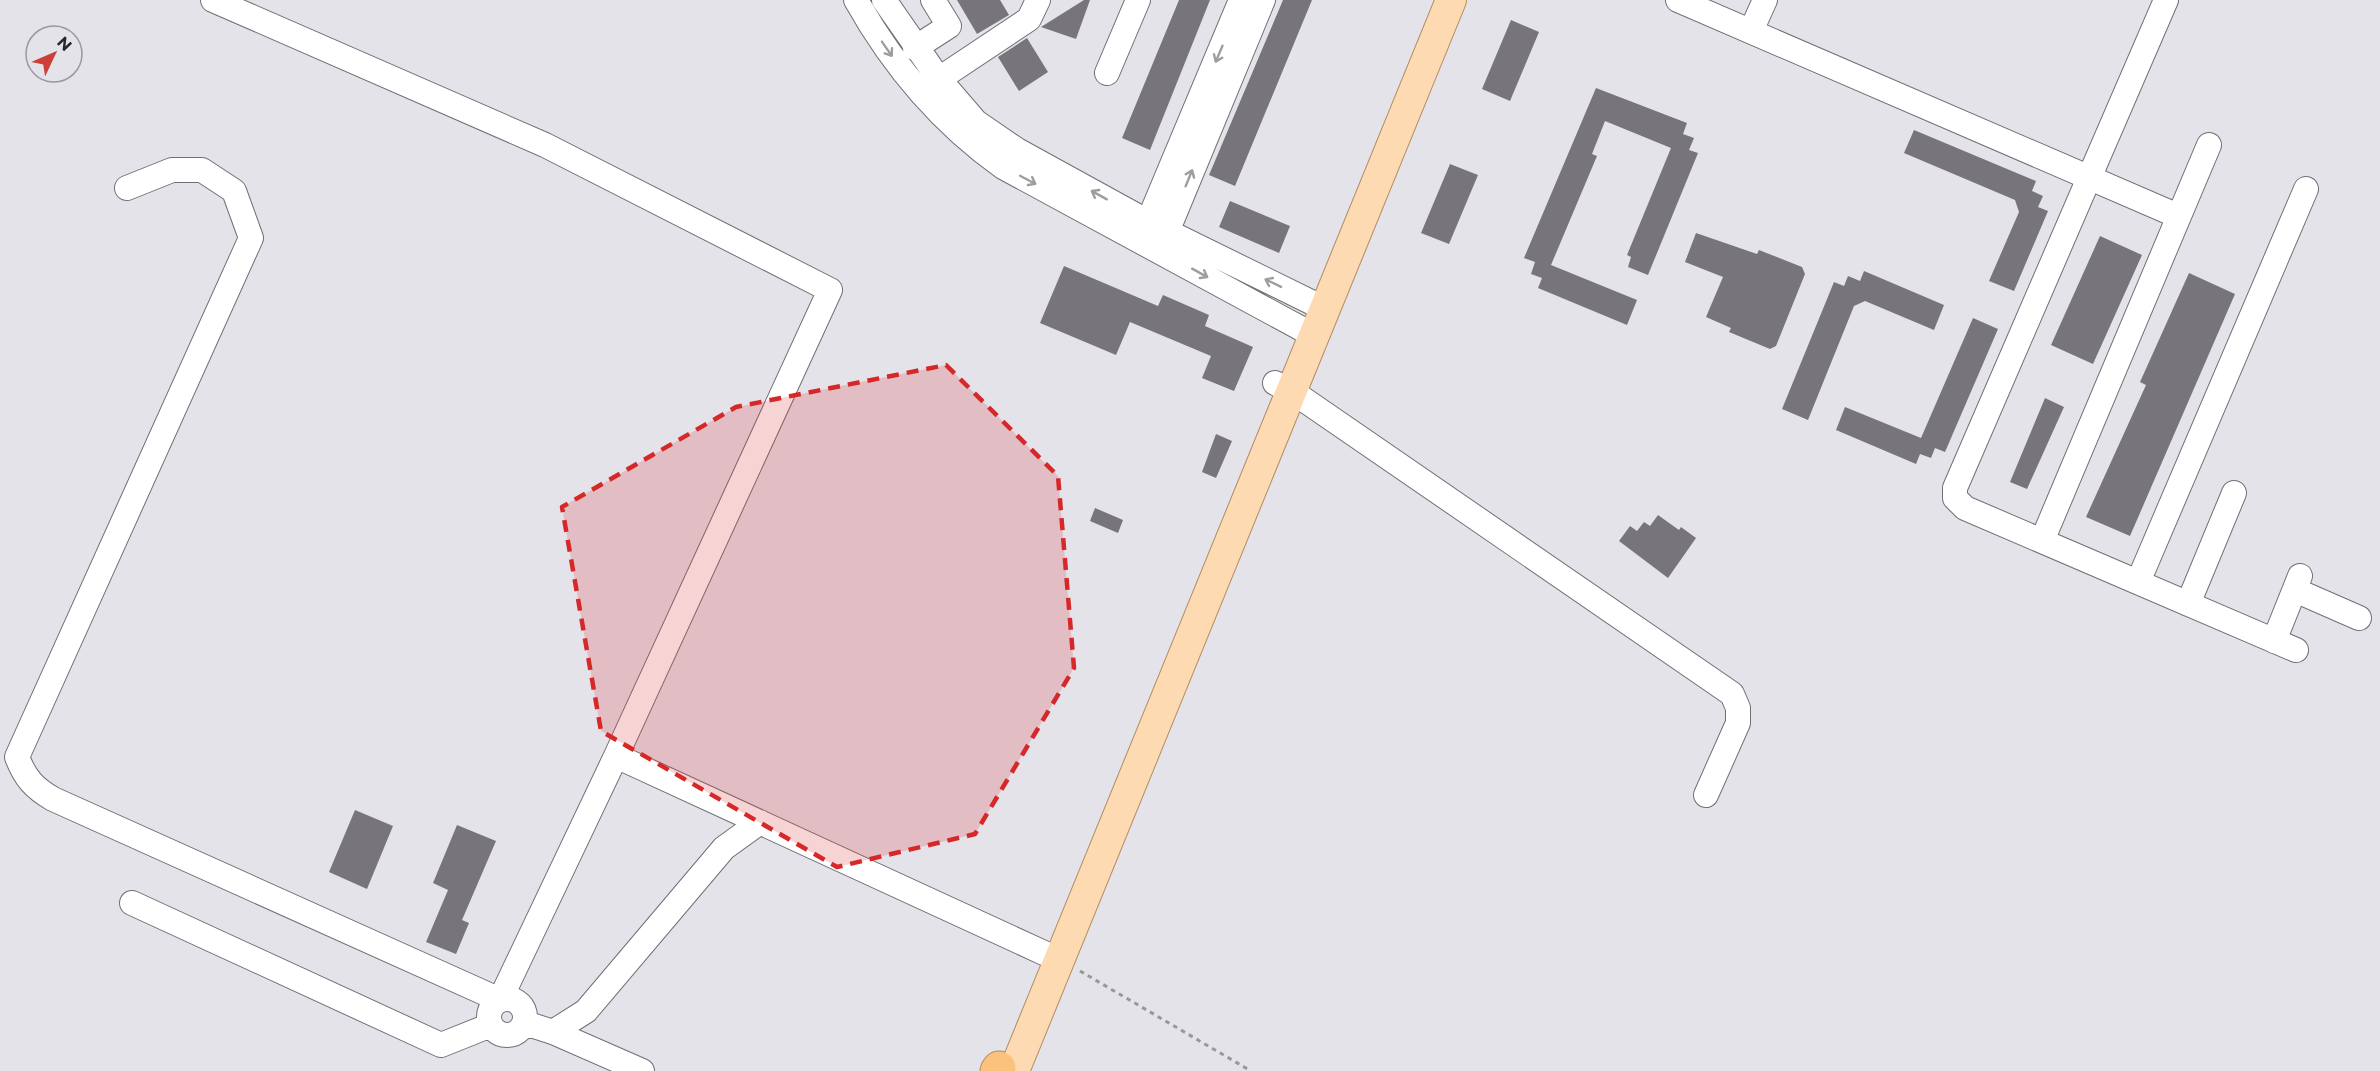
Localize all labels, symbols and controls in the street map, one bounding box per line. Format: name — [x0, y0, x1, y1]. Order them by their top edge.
north arrow — [24, 24, 84, 84]
text: N — [53, 33, 76, 55]
one-way arrow — [881, 41, 893, 57]
one-way arrow — [1212, 45, 1223, 63]
one-way arrow — [1184, 169, 1195, 187]
one-way arrow — [1019, 175, 1037, 186]
one-way arrow — [1091, 189, 1108, 201]
one-way arrow — [1191, 267, 1208, 279]
one-way arrow — [1264, 277, 1282, 289]

